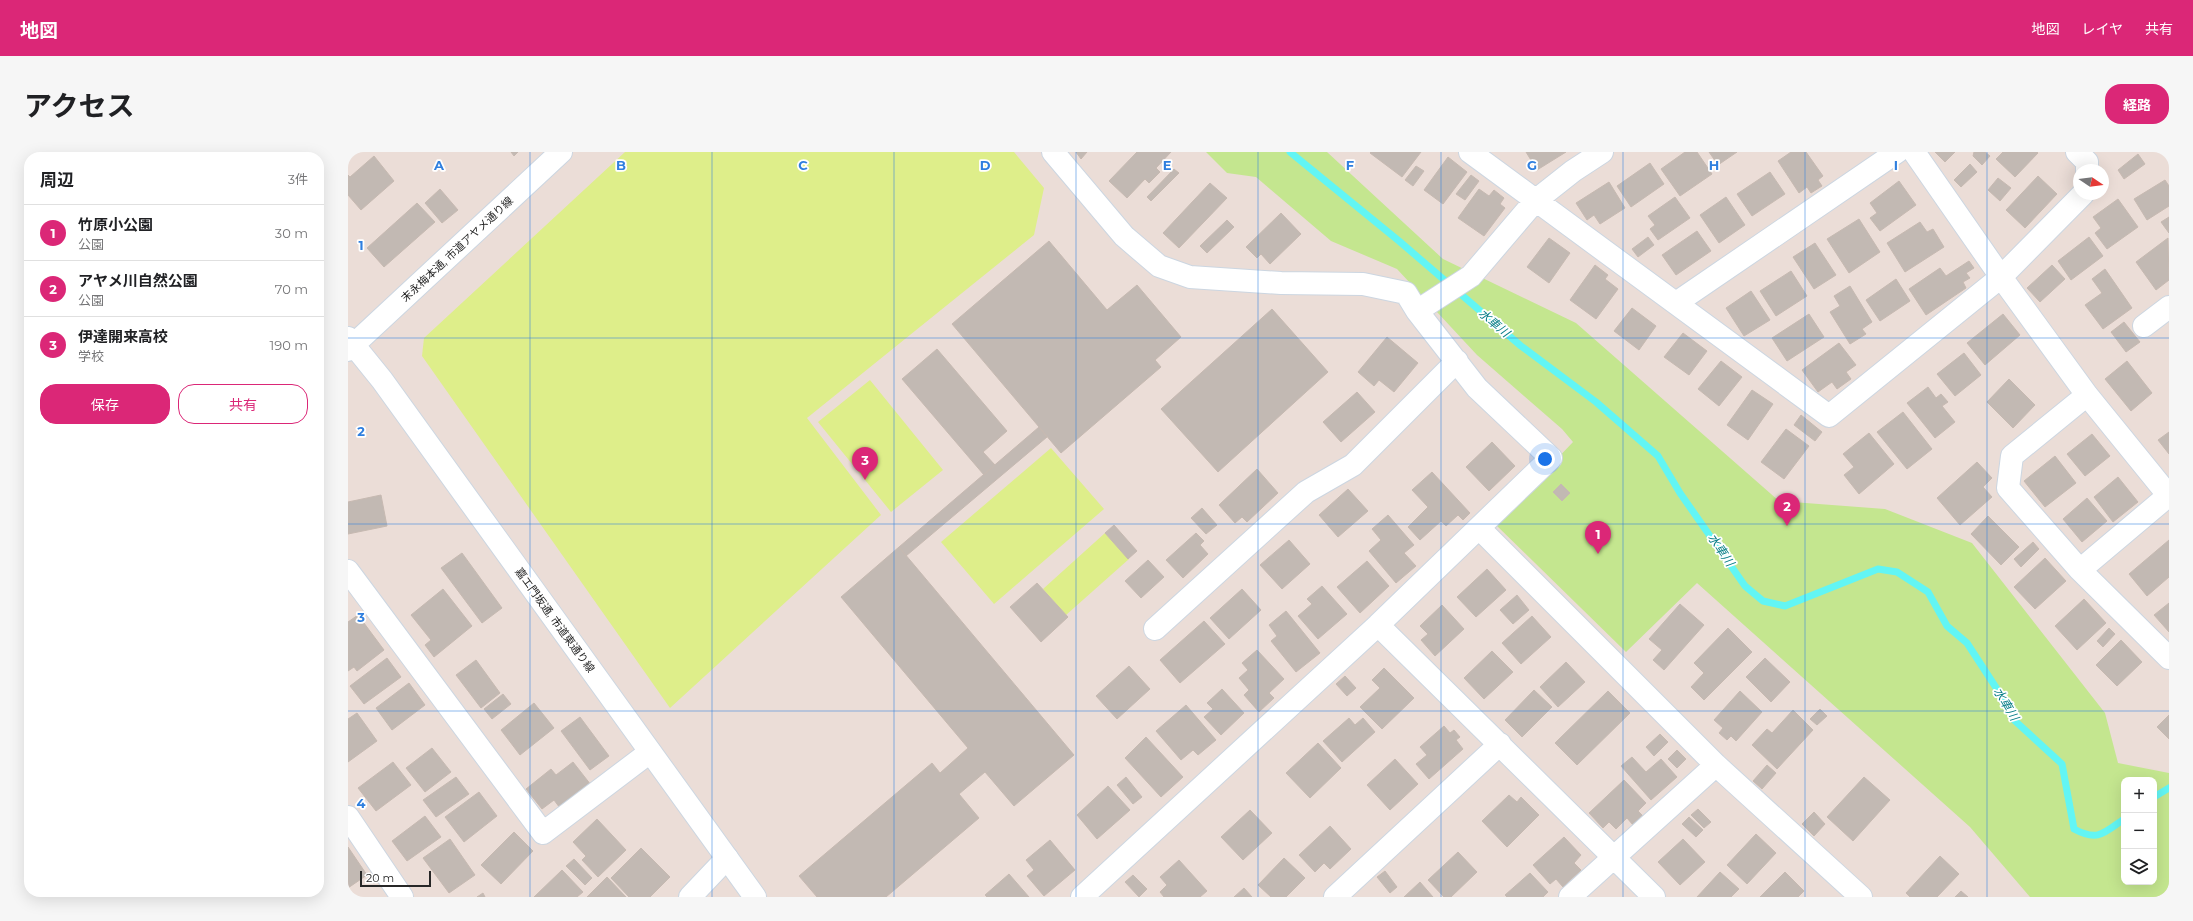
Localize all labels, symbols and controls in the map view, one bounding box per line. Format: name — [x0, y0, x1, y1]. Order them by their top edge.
text: 地図 — [20, 19, 58, 42]
text: 地図 — [2031, 20, 2059, 38]
text: レイヤ — [2081, 20, 2123, 38]
text: 共有 — [2145, 20, 2173, 38]
button: 経路 — [2105, 84, 2169, 124]
text: アクセス — [24, 89, 135, 123]
text: A — [433, 157, 445, 173]
text: B — [616, 157, 626, 173]
text: C — [798, 157, 808, 173]
text: D — [980, 157, 991, 173]
text: E — [1163, 157, 1172, 173]
text: F — [1346, 157, 1354, 173]
text: G — [1527, 157, 1537, 173]
text: H — [1709, 157, 1719, 173]
text: I — [1894, 157, 1898, 173]
north arrow — [2073, 164, 2109, 200]
text: 周辺 — [40, 170, 74, 190]
text: 3件 — [288, 171, 308, 187]
street label: 末永梅本通, 市道アヤメ通り線 — [398, 193, 516, 305]
text: 竹原小公園 — [78, 215, 153, 234]
text: 1 — [50, 225, 56, 241]
text: 30 m — [275, 225, 308, 241]
text: 公園 — [78, 236, 104, 252]
text: 1 — [358, 237, 364, 253]
text: アヤメ川自然公園 — [78, 271, 198, 290]
text: 2 — [49, 281, 57, 297]
text: 70 m — [275, 281, 308, 297]
text: 公園 — [78, 292, 104, 308]
water label: 水車川 — [1476, 305, 1514, 341]
text: 伊達開来高校 — [78, 327, 168, 346]
text: 3 — [49, 337, 57, 353]
text: 190 m — [270, 337, 308, 353]
text: 学校 — [78, 348, 104, 364]
button: 保存 — [40, 384, 170, 424]
button: 共有 — [178, 384, 308, 424]
text: 2 — [357, 423, 365, 439]
pin: 3 — [852, 447, 878, 480]
your location — [1535, 449, 1555, 469]
pin: 2 — [1774, 493, 1800, 526]
pin: 1 — [1585, 521, 1611, 554]
water label: 水車川 — [1705, 531, 1739, 570]
street label: 嘉エ門坂通, 市道東通り線 — [512, 565, 598, 675]
text: 3 — [356, 609, 365, 625]
water label: 水車川 — [1991, 684, 2023, 725]
map controls — [2121, 777, 2157, 885]
button: + — [2121, 777, 2157, 813]
text: 4 — [357, 795, 366, 811]
button: − — [2121, 813, 2157, 849]
button: layers — [2121, 849, 2157, 885]
scale bar — [360, 869, 431, 888]
text: 20 m — [366, 871, 394, 885]

